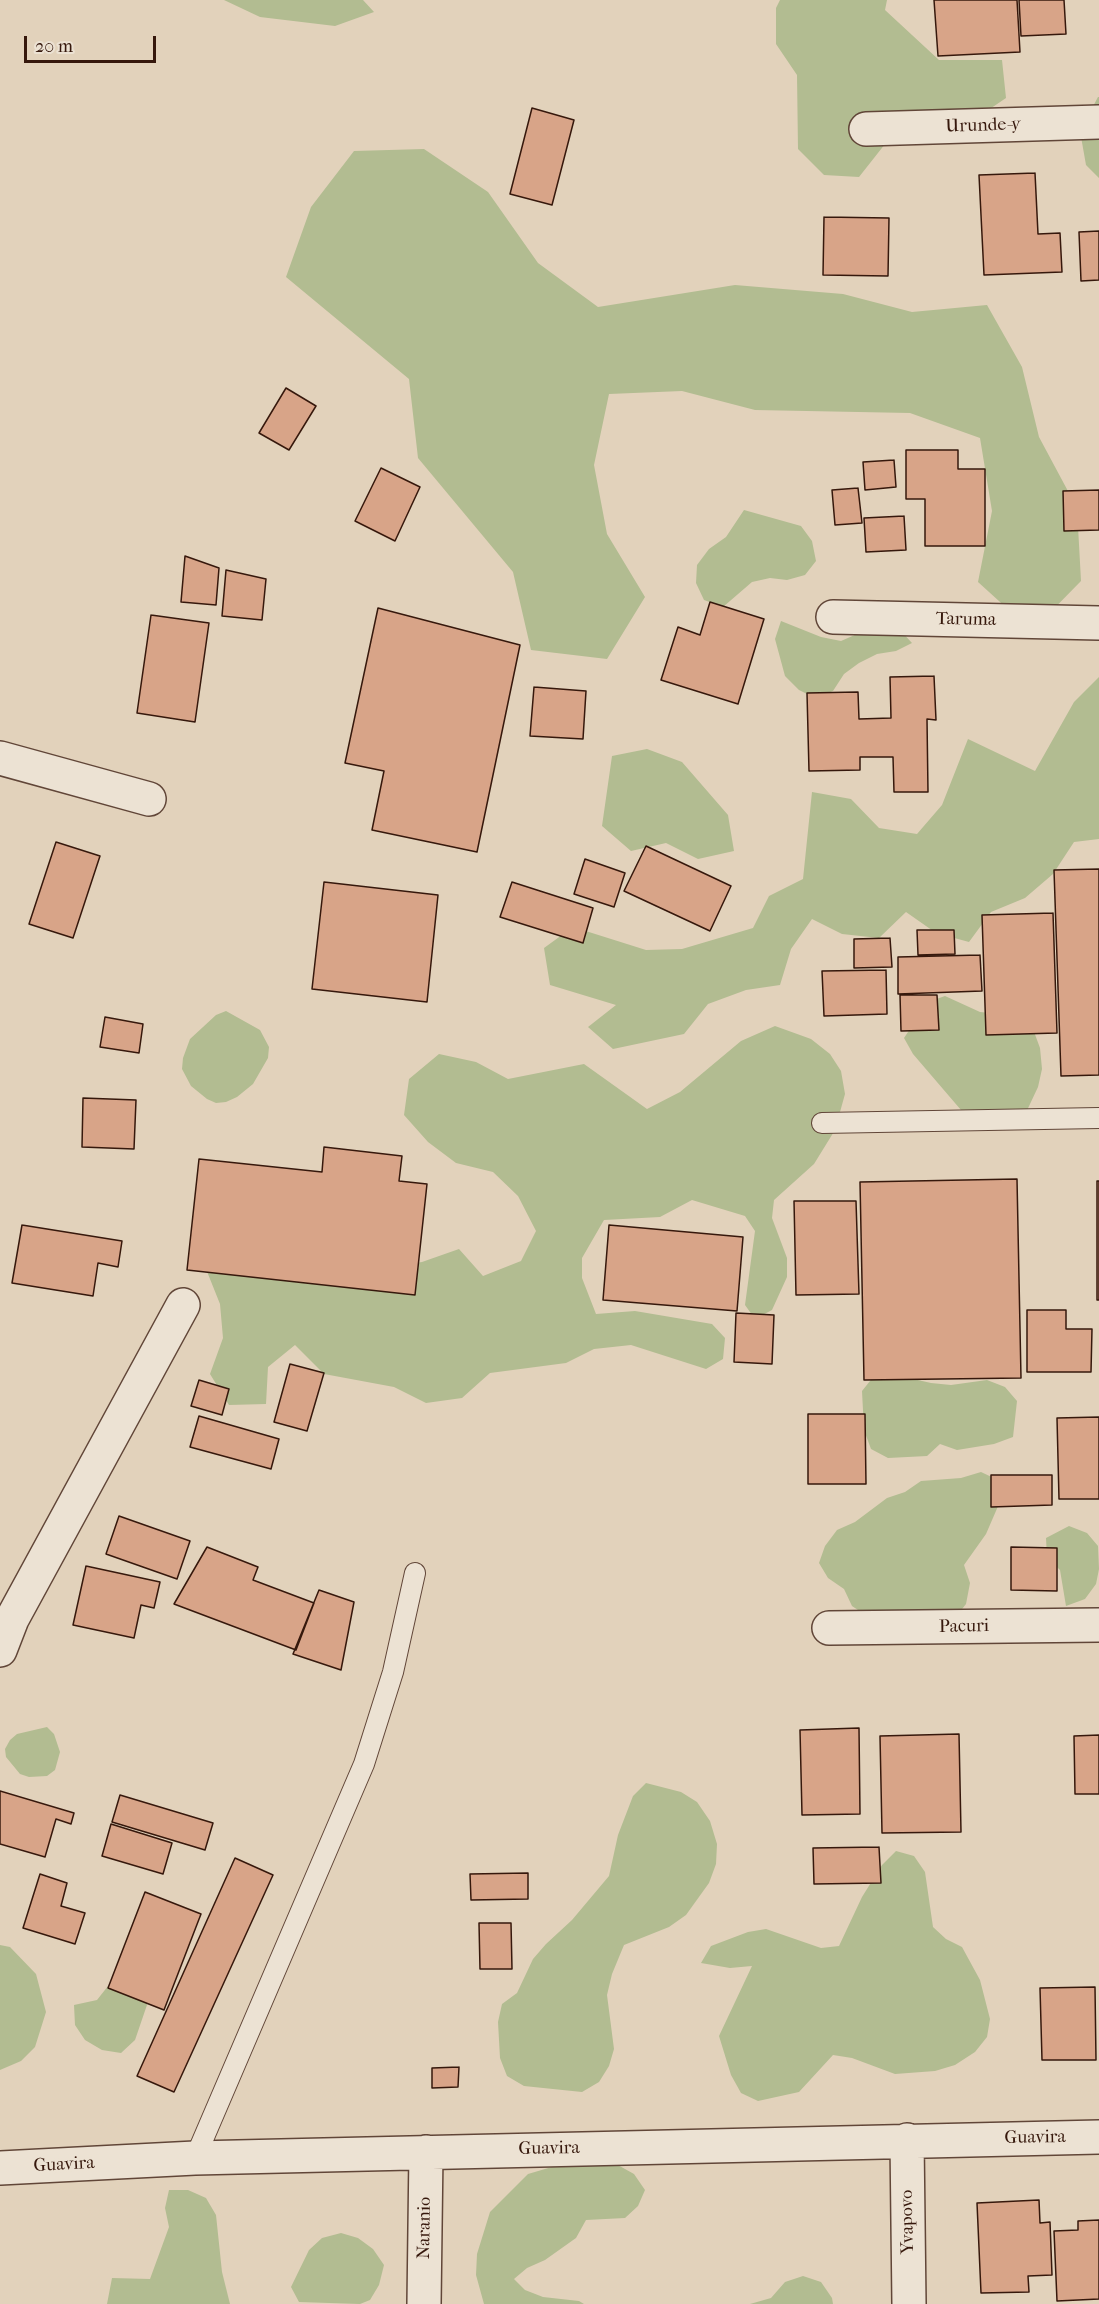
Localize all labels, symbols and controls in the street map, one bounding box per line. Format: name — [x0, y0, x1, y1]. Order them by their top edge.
scale bar — [27, 24, 159, 62]
text: 20 m — [35, 36, 73, 57]
street label: Urunde-y — [945, 114, 1021, 138]
street label: Taruma — [936, 609, 996, 631]
street label: Pacuri — [939, 1616, 989, 1638]
street label: Guavira — [1004, 2127, 1066, 2149]
street label: Guavira — [518, 2138, 580, 2160]
street label: Guavira — [33, 2153, 95, 2177]
street label: Yvapovo — [897, 2190, 919, 2254]
street label: Naranio — [414, 2197, 436, 2259]

